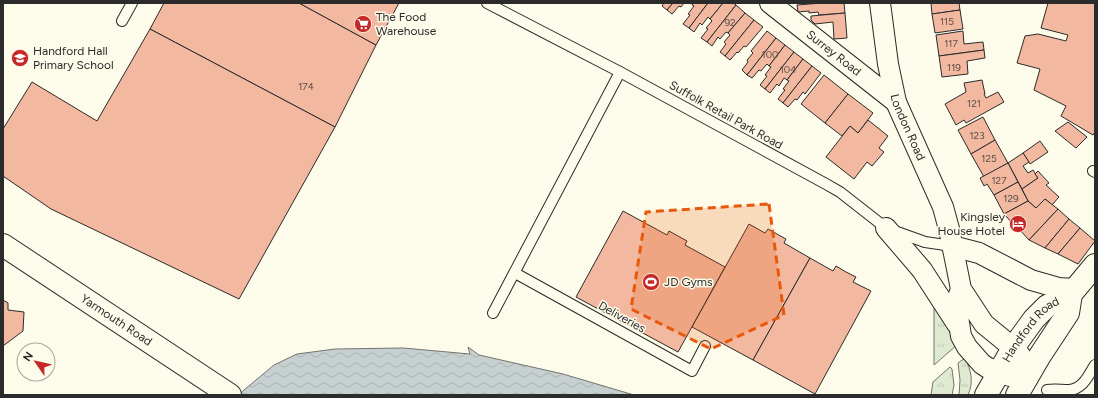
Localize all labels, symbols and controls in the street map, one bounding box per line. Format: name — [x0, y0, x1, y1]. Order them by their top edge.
place label: The Food Warehouse — [376, 10, 437, 38]
supermarket icon: The Food Warehouse — [353, 14, 373, 34]
house number: 115 — [940, 15, 954, 28]
house number: 92 — [724, 16, 736, 29]
street label: Surrey Road — [804, 27, 864, 79]
house number: 117 — [944, 37, 958, 50]
place label: Handford Hall Primary School — [33, 44, 114, 72]
school or university icon: Handford Hall Primary School — [10, 48, 30, 68]
house number: 100 — [762, 48, 778, 61]
house number: 119 — [947, 61, 961, 74]
house number: 104 — [780, 63, 796, 76]
street label: Suffolk Retail Park Road — [667, 78, 785, 152]
house number: 174 — [298, 80, 314, 93]
street label: London Road — [888, 93, 928, 163]
house number: 121 — [967, 97, 981, 110]
house number: 123 — [969, 129, 985, 142]
house number: 125 — [981, 152, 997, 165]
house number: 127 — [991, 174, 1007, 187]
house number: 129 — [1003, 192, 1019, 205]
place label: Kingsley House Hotel — [938, 210, 1006, 238]
hotel icon: Kingsley House Hotel — [1008, 214, 1028, 234]
sports icon: JD Gyms — [641, 272, 661, 292]
place label: JD Gyms — [664, 275, 713, 289]
street label: Yarmouth Road — [78, 291, 155, 349]
street label: Handford Road — [999, 294, 1061, 365]
street label: Deliveries — [596, 298, 648, 336]
north arrow — [16, 342, 56, 382]
text: N — [20, 350, 36, 364]

